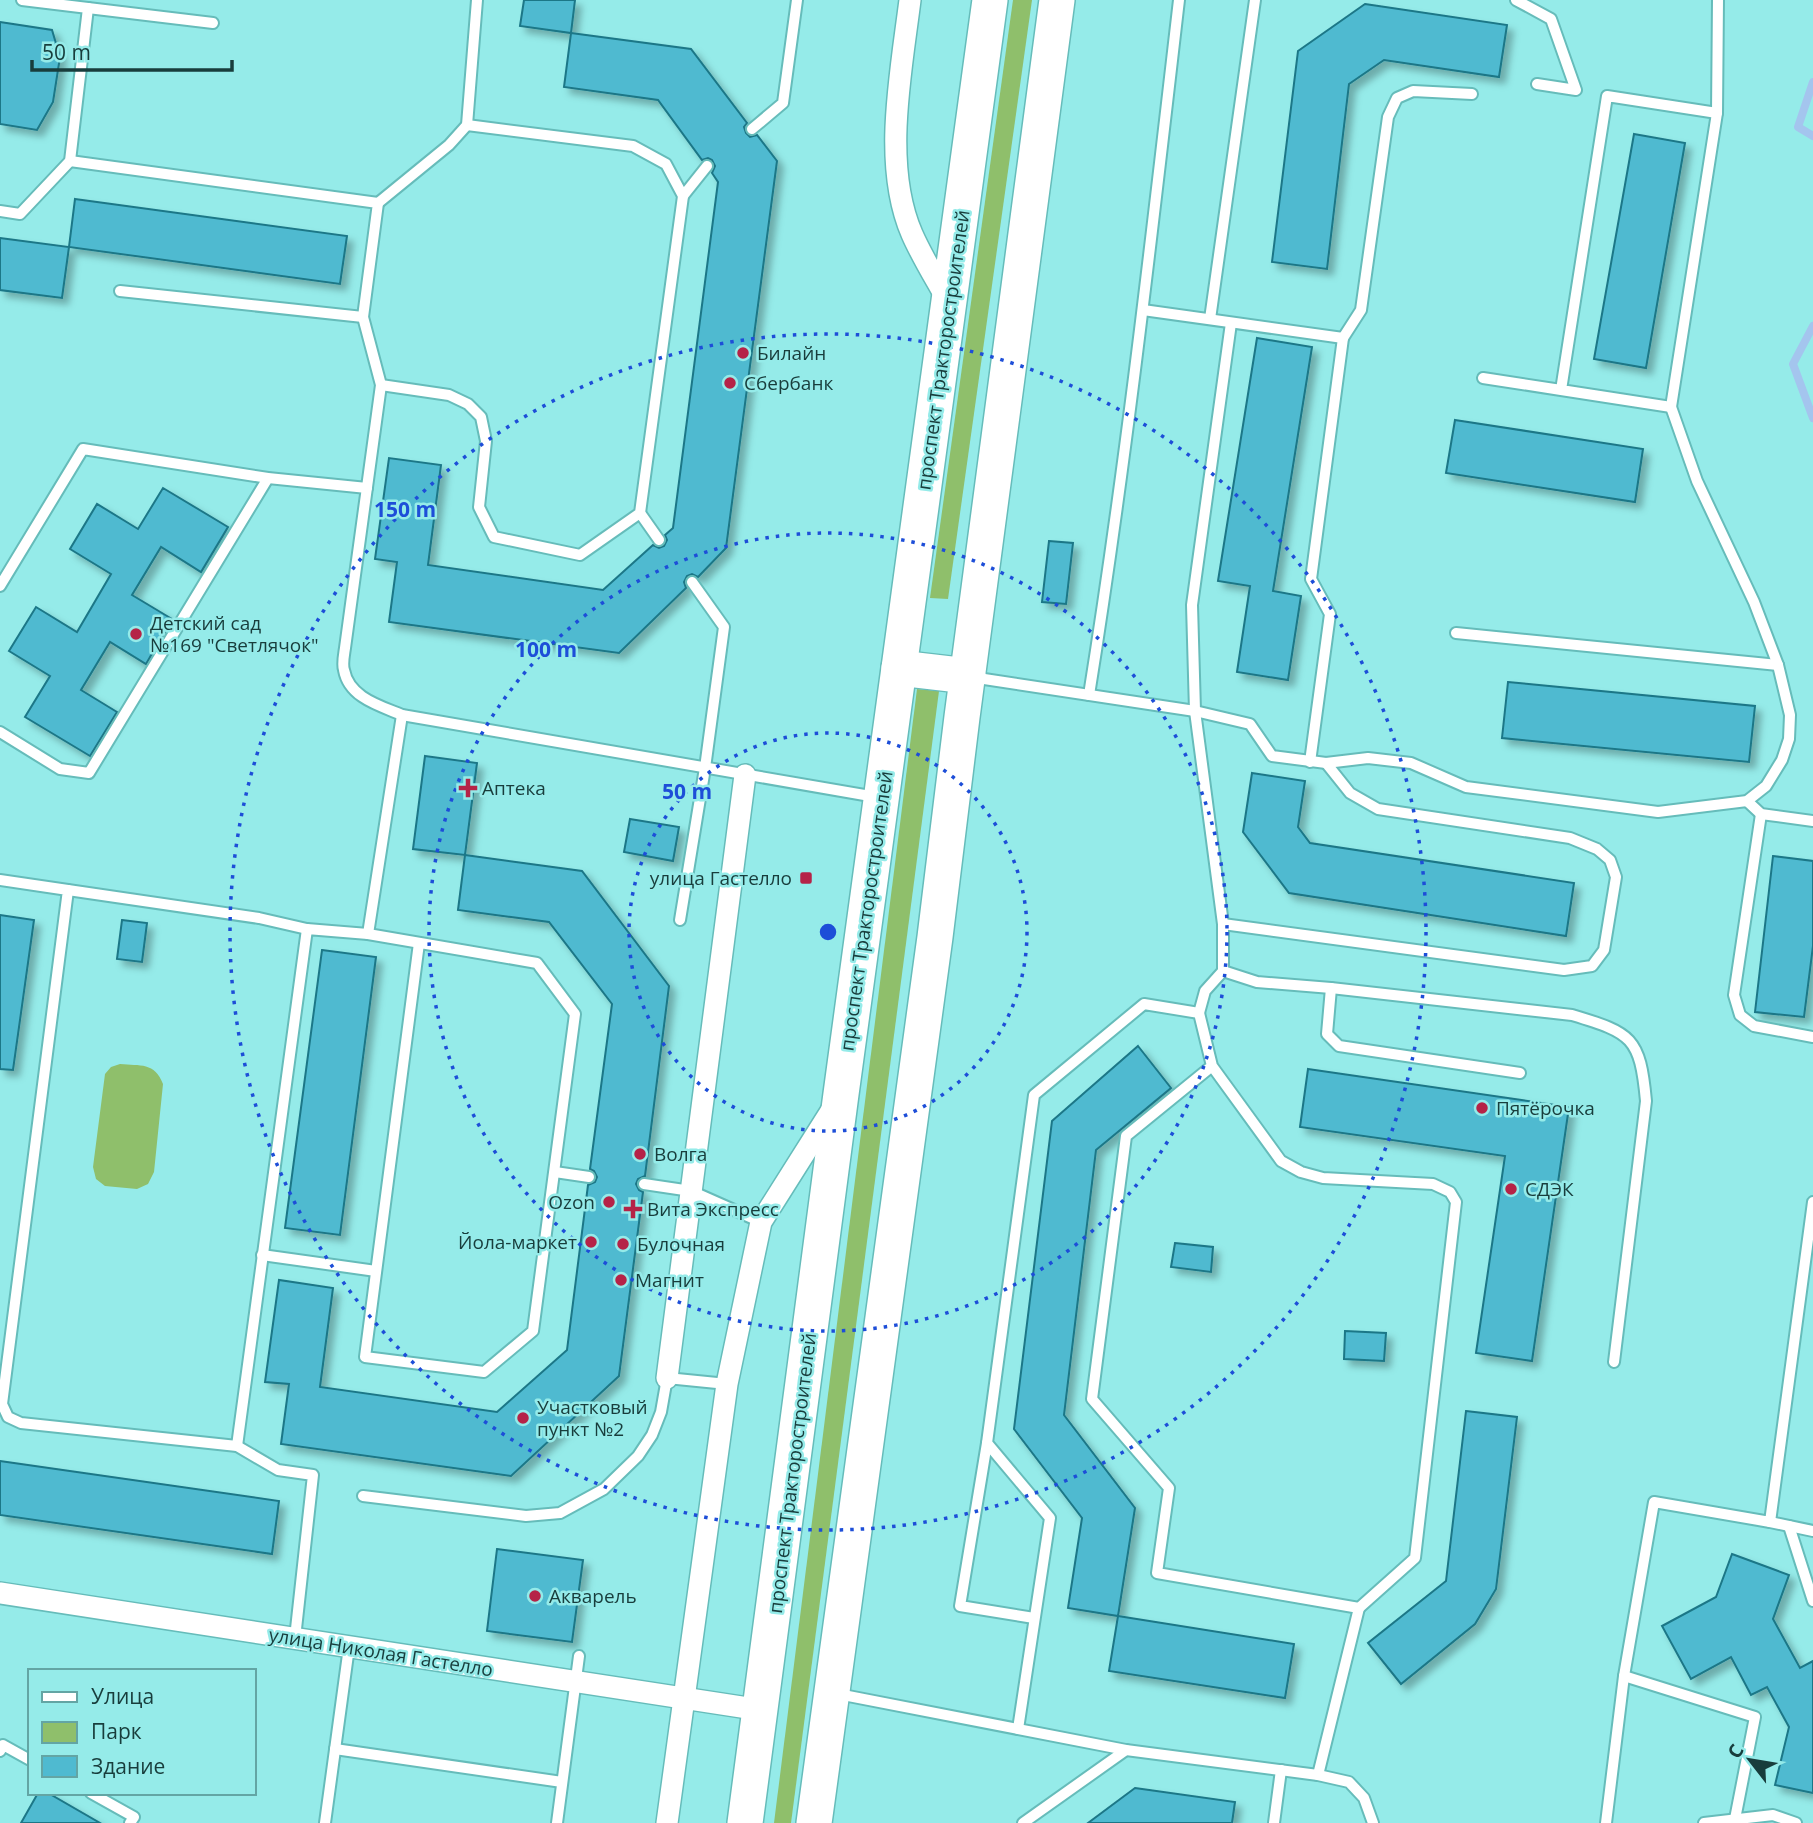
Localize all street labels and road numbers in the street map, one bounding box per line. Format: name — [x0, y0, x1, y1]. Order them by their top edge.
street label: проспект Тракторостроителей — [910, 208, 976, 492]
street label: проспект Тракторостроителей — [833, 769, 899, 1053]
street label: проспект Тракторостроителей — [762, 1331, 822, 1615]
street label: улица Николая Гастелло — [267, 1621, 495, 1683]

